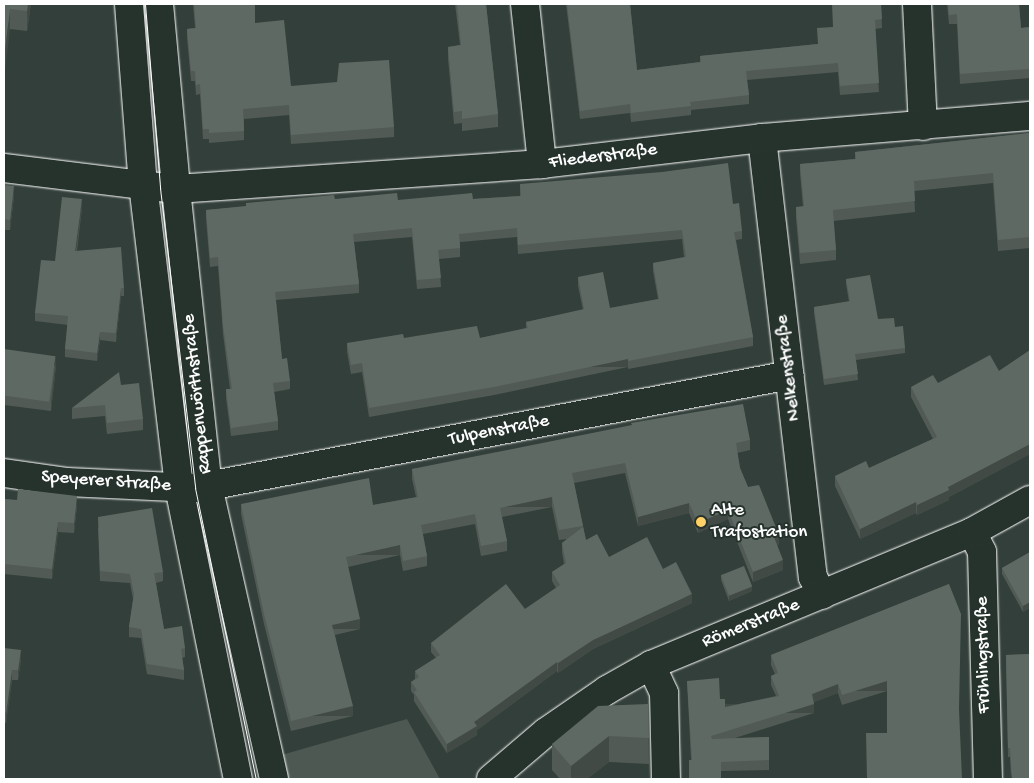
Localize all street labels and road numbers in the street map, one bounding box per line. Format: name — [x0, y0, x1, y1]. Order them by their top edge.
street label: Fliederstraße — [548, 139, 658, 175]
street label: Rappenwörthstraße — [178, 313, 218, 475]
street label: Nelkenstraße — [771, 313, 807, 423]
street label: Tulpenstraße — [447, 410, 551, 452]
street label: Speyerer Straße — [40, 466, 172, 498]
street label: Römerstraße — [699, 594, 803, 654]
street label: Frühlingstraße — [972, 596, 996, 714]

